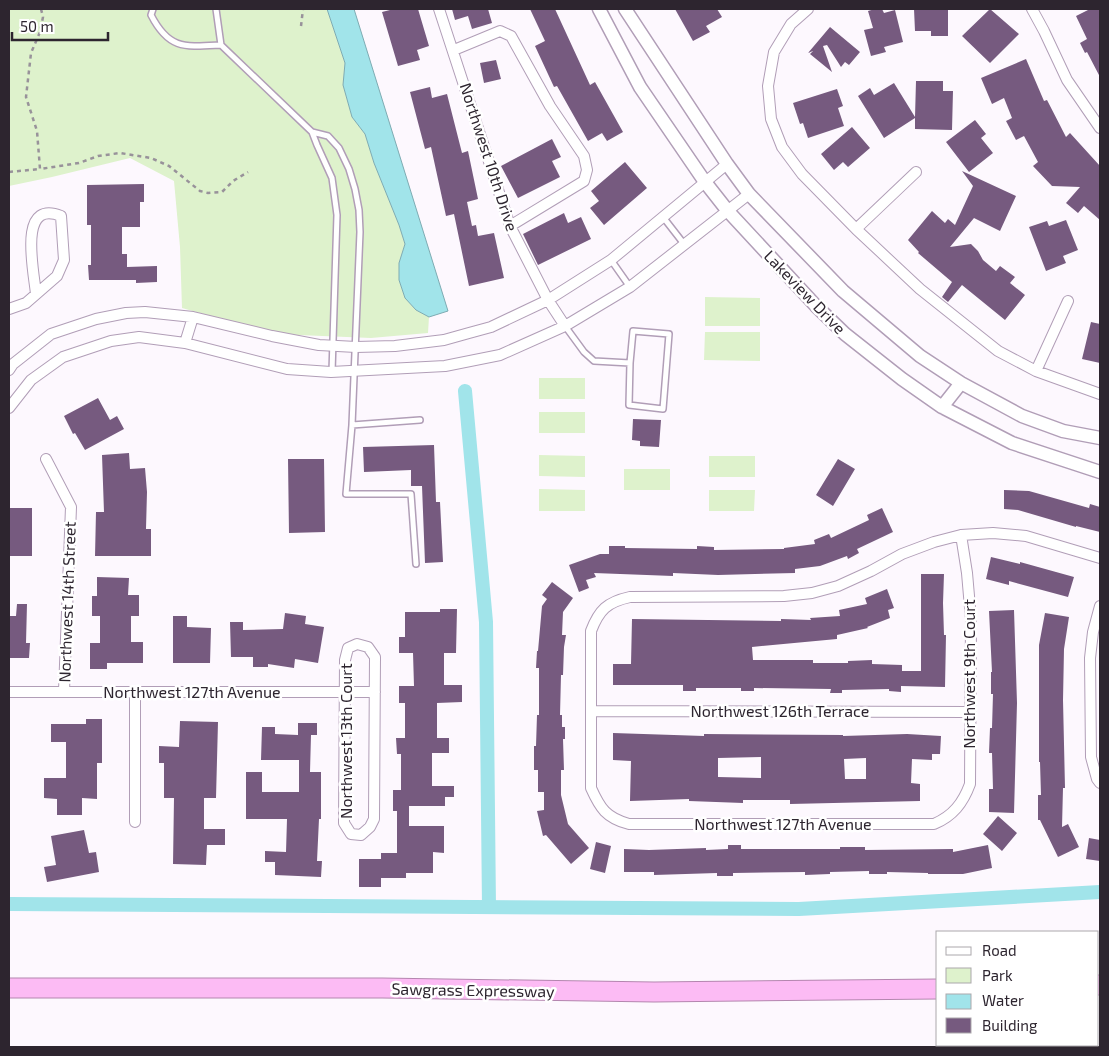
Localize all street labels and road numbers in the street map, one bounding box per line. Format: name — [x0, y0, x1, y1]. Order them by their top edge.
street label: Northwest 10th Drive — [457, 80, 522, 233]
street label: Lakeview Drive — [761, 246, 850, 337]
street label: Northwest 14th Street — [54, 521, 79, 683]
street label: Northwest 9th Court — [959, 599, 978, 749]
street label: Northwest 13th Court — [336, 663, 355, 819]
street label: Northwest 127th Avenue — [103, 682, 281, 701]
street label: Northwest 126th Terrace — [691, 701, 869, 720]
street label: Northwest 127th Avenue — [694, 814, 872, 833]
street label: Sawgrass Expressway — [391, 979, 555, 1000]

